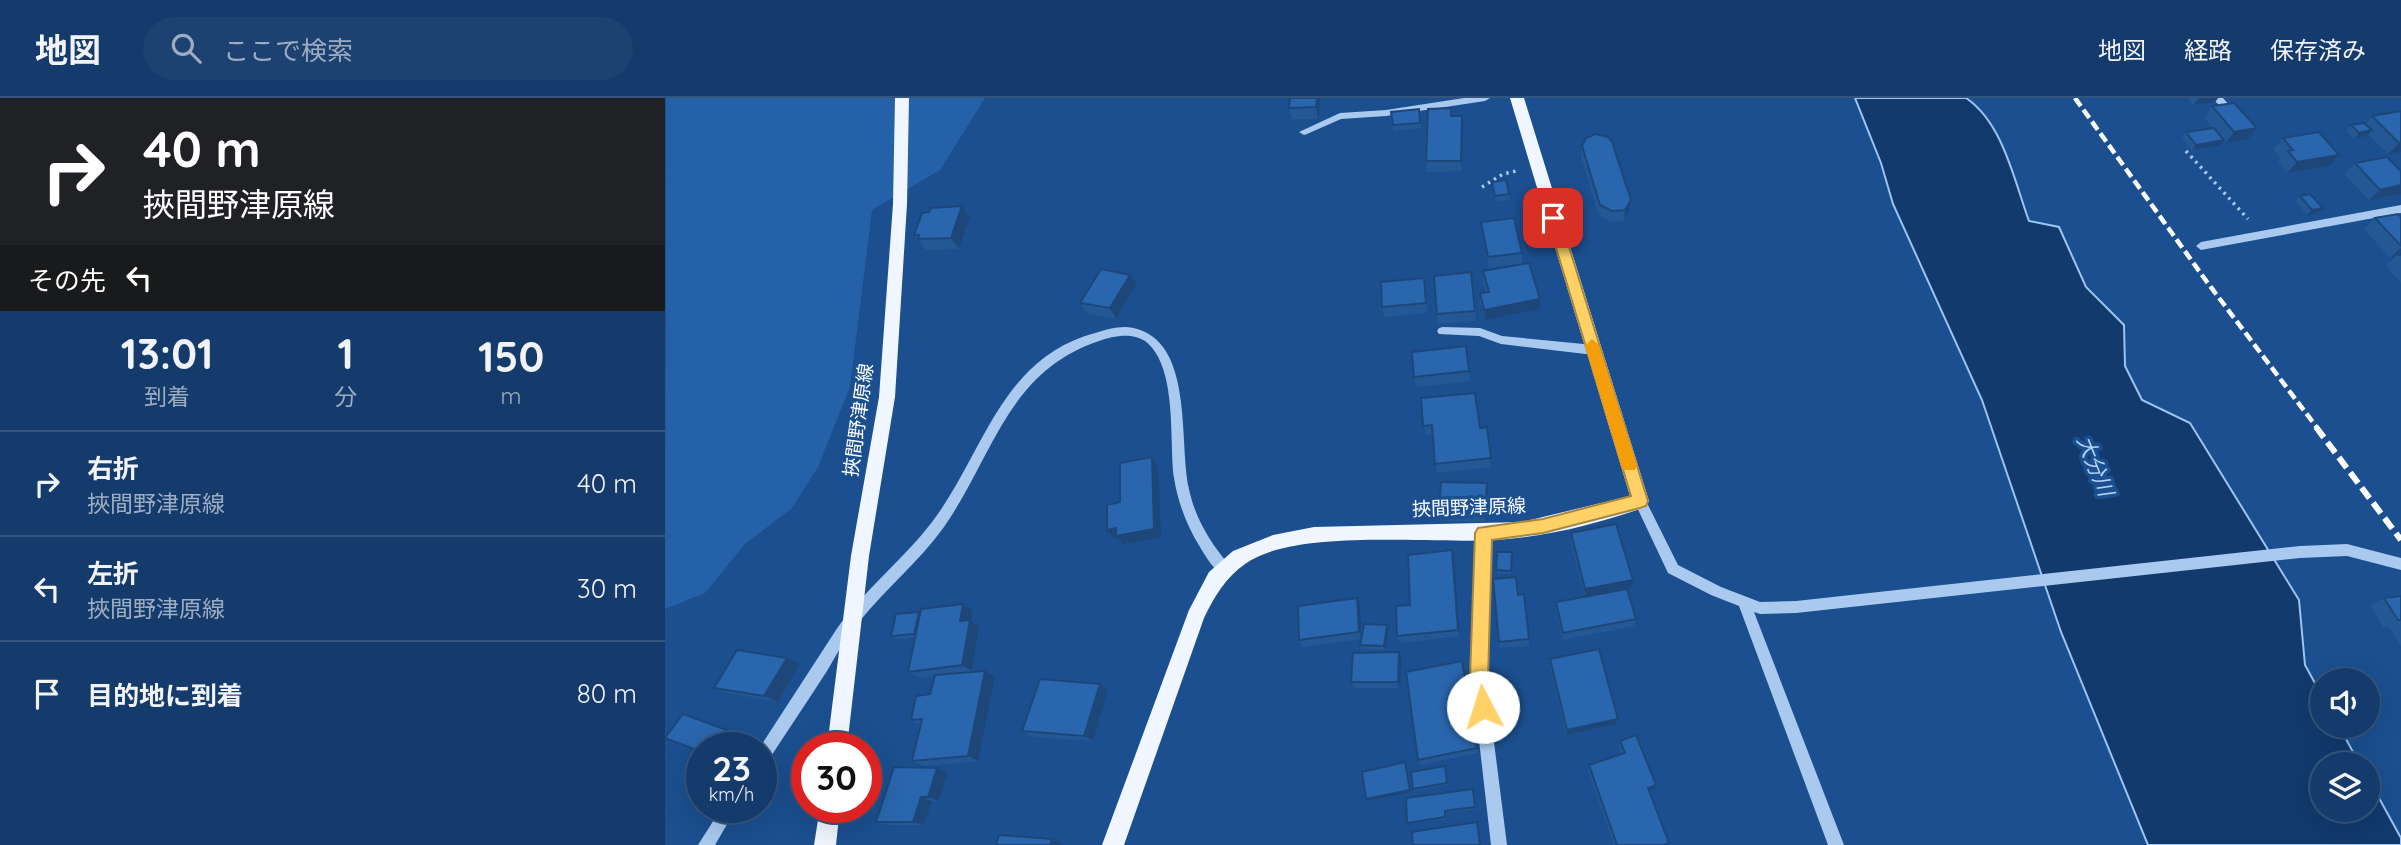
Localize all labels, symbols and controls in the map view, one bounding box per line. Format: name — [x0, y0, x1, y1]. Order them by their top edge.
search box — [143, 17, 633, 80]
text: 地図 — [35, 29, 101, 70]
icon: search — [167, 29, 205, 67]
text: ここで検索 — [223, 34, 353, 67]
text: 地図 — [2098, 35, 2146, 65]
text: 経路 — [2184, 35, 2232, 65]
text: 保存済み — [2270, 35, 2366, 65]
text: 40 m — [143, 118, 261, 179]
icon: right — [28, 126, 119, 217]
text: 挾間野津原線 — [143, 184, 335, 224]
pin — [1523, 188, 1583, 248]
icon: arrive — [1534, 199, 1572, 237]
icon: left — [120, 259, 158, 297]
text: その先 — [28, 264, 106, 297]
text: 13:01 — [121, 327, 213, 380]
text: 1 — [337, 327, 354, 380]
text: 150 — [478, 330, 544, 383]
street label: 挾間野津原線 — [838, 362, 878, 478]
text: m — [501, 381, 522, 410]
text: 到着 — [144, 382, 190, 411]
text: 分 — [334, 382, 357, 411]
water label: 大分川 — [2072, 432, 2121, 502]
text: 右折 — [87, 452, 139, 485]
icon: right — [28, 465, 66, 503]
text: 40 m — [577, 467, 637, 500]
text: 挾間野津原線 — [87, 489, 225, 518]
street label: 挾間野津原線 — [1412, 493, 1526, 521]
text: 左折 — [87, 557, 139, 590]
icon: left — [28, 570, 66, 608]
text: 30 m — [577, 572, 637, 605]
text: 挾間野津原線 — [87, 594, 225, 623]
map controls — [2310, 668, 2380, 822]
button: sound — [2310, 668, 2380, 738]
position arrow — [1446, 670, 1520, 744]
icon: arrive — [28, 675, 66, 713]
text: 80 m — [577, 677, 637, 710]
text: 目的地に到着 — [87, 679, 243, 712]
speed limit sign: 30 — [791, 732, 882, 823]
text: 23 — [712, 746, 751, 790]
button: layers — [2310, 752, 2380, 822]
text: km/h — [709, 783, 754, 806]

